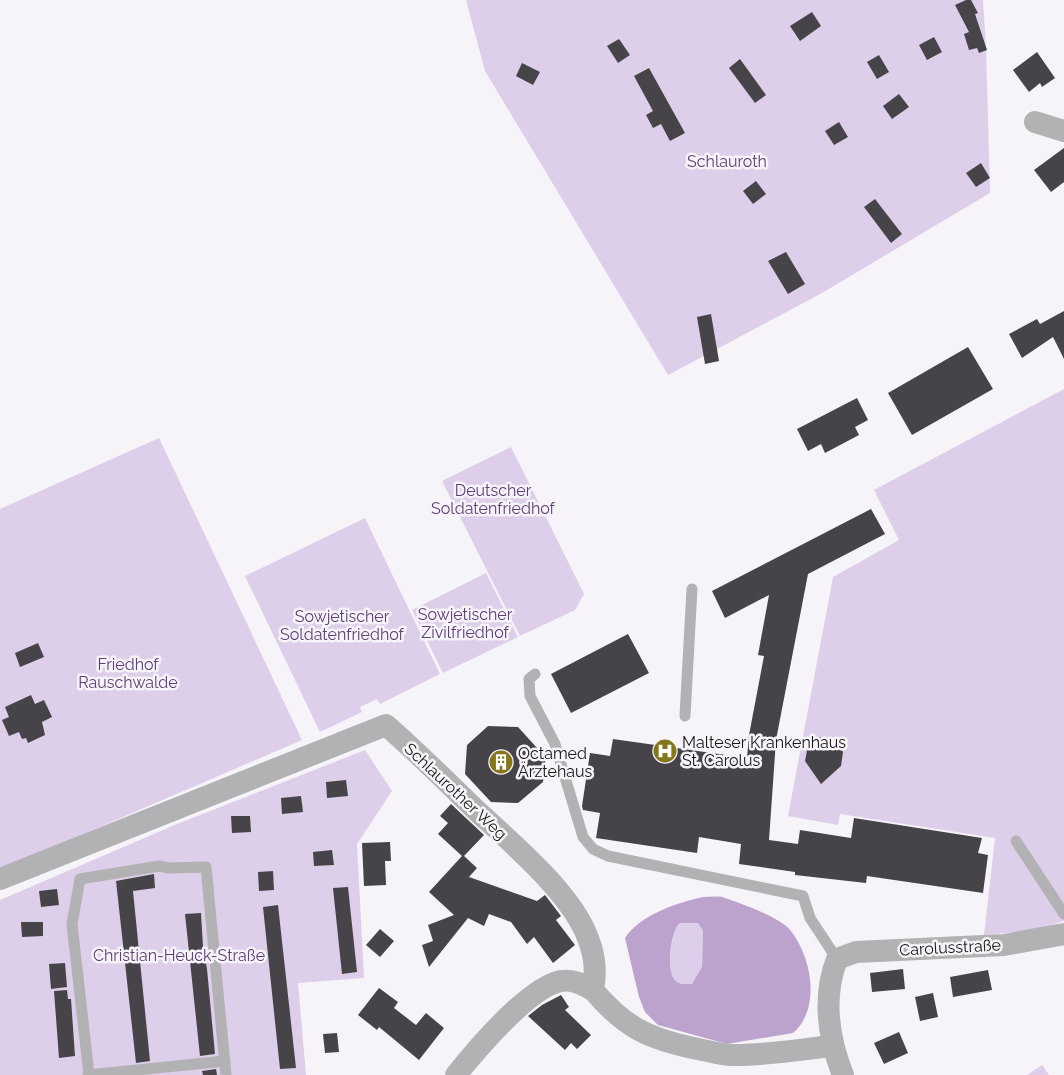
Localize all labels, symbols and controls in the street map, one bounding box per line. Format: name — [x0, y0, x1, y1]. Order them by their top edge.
park label: Schlauroth — [687, 152, 767, 171]
park label: Deutscher Soldatenfriedhof — [431, 481, 556, 518]
park label: Sowjetischer Zivilfriedhof — [418, 605, 513, 642]
park label: Sowjetischer Soldatenfriedhof — [280, 607, 405, 644]
park label: Friedhof Rauschwalde — [78, 655, 178, 692]
place label: Malteser Krankenhaus St. Carolus — [682, 733, 846, 770]
hospital icon: Malteser Krankenhaus St. Carolus — [652, 738, 678, 764]
street label: Schlaurother Weg — [401, 739, 511, 844]
place label: Octamed Ärztehaus — [518, 744, 592, 781]
building icon: Octamed Ärztehaus — [488, 749, 514, 775]
street label: Carolusstraße — [899, 935, 1001, 960]
park label: Christian-Heuck-Straße — [93, 946, 265, 965]

